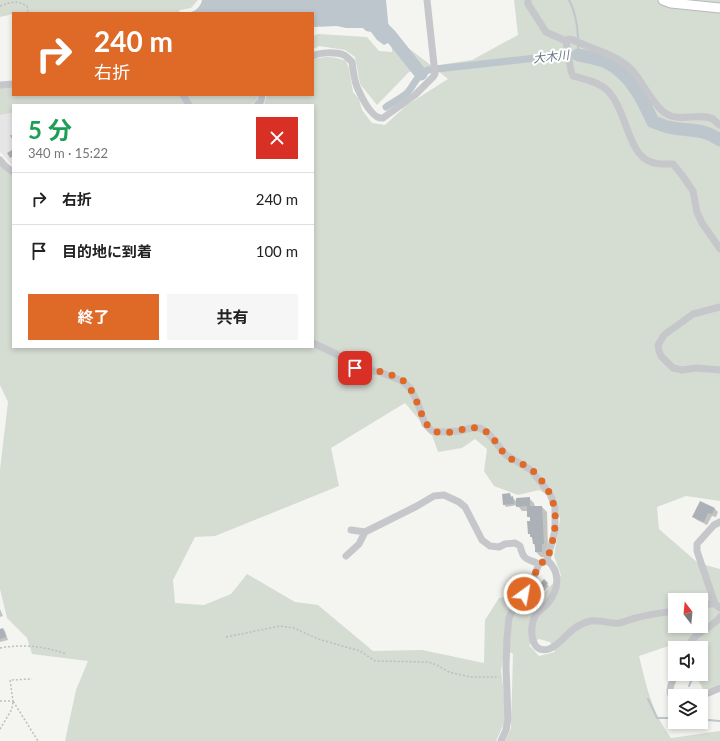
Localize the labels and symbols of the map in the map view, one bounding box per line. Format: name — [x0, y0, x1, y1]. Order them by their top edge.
water label: 大木川 — [532, 47, 572, 66]
pin — [338, 351, 372, 385]
position arrow — [503, 573, 545, 615]
north arrow — [668, 593, 708, 633]

